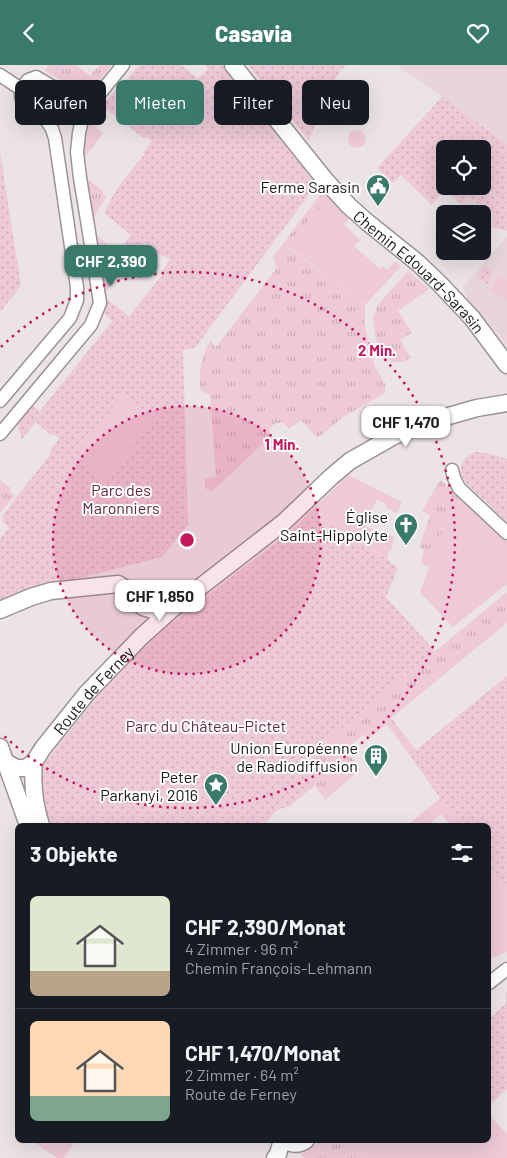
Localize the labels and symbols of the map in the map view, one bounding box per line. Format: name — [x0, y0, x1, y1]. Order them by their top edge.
public building icon: Ferme Sarasin — [365, 173, 391, 207]
place label: Ferme Sarasin — [260, 177, 360, 196]
street label: Chemin Edouard-Sarasin — [350, 206, 489, 337]
pin: CHF 2,390 — [54, 245, 168, 287]
text: 2 Min. — [358, 341, 396, 359]
pin: CHF 1,470 — [349, 405, 463, 448]
text: 1 Min. — [265, 435, 300, 453]
park label: Parc des Maronniers — [82, 480, 160, 517]
place label: Église Saint-Hippolyte — [280, 507, 388, 544]
church icon: Église Saint-Hippolyte — [393, 512, 419, 546]
centre of rings — [178, 531, 196, 549]
pin: CHF 1,850 — [103, 579, 217, 622]
street label: Route de Ferney — [49, 641, 137, 738]
park label: Parc du Château-Pictet — [126, 716, 286, 735]
place label: Union Européenne de Radiodiffusion — [230, 738, 358, 775]
building icon: Union Européenne de Radiodiffusion — [363, 743, 389, 777]
place label: Peter Parkanyi, 2016 — [100, 767, 198, 804]
place icon: Peter Parkanyi, 2016 — [203, 772, 229, 806]

